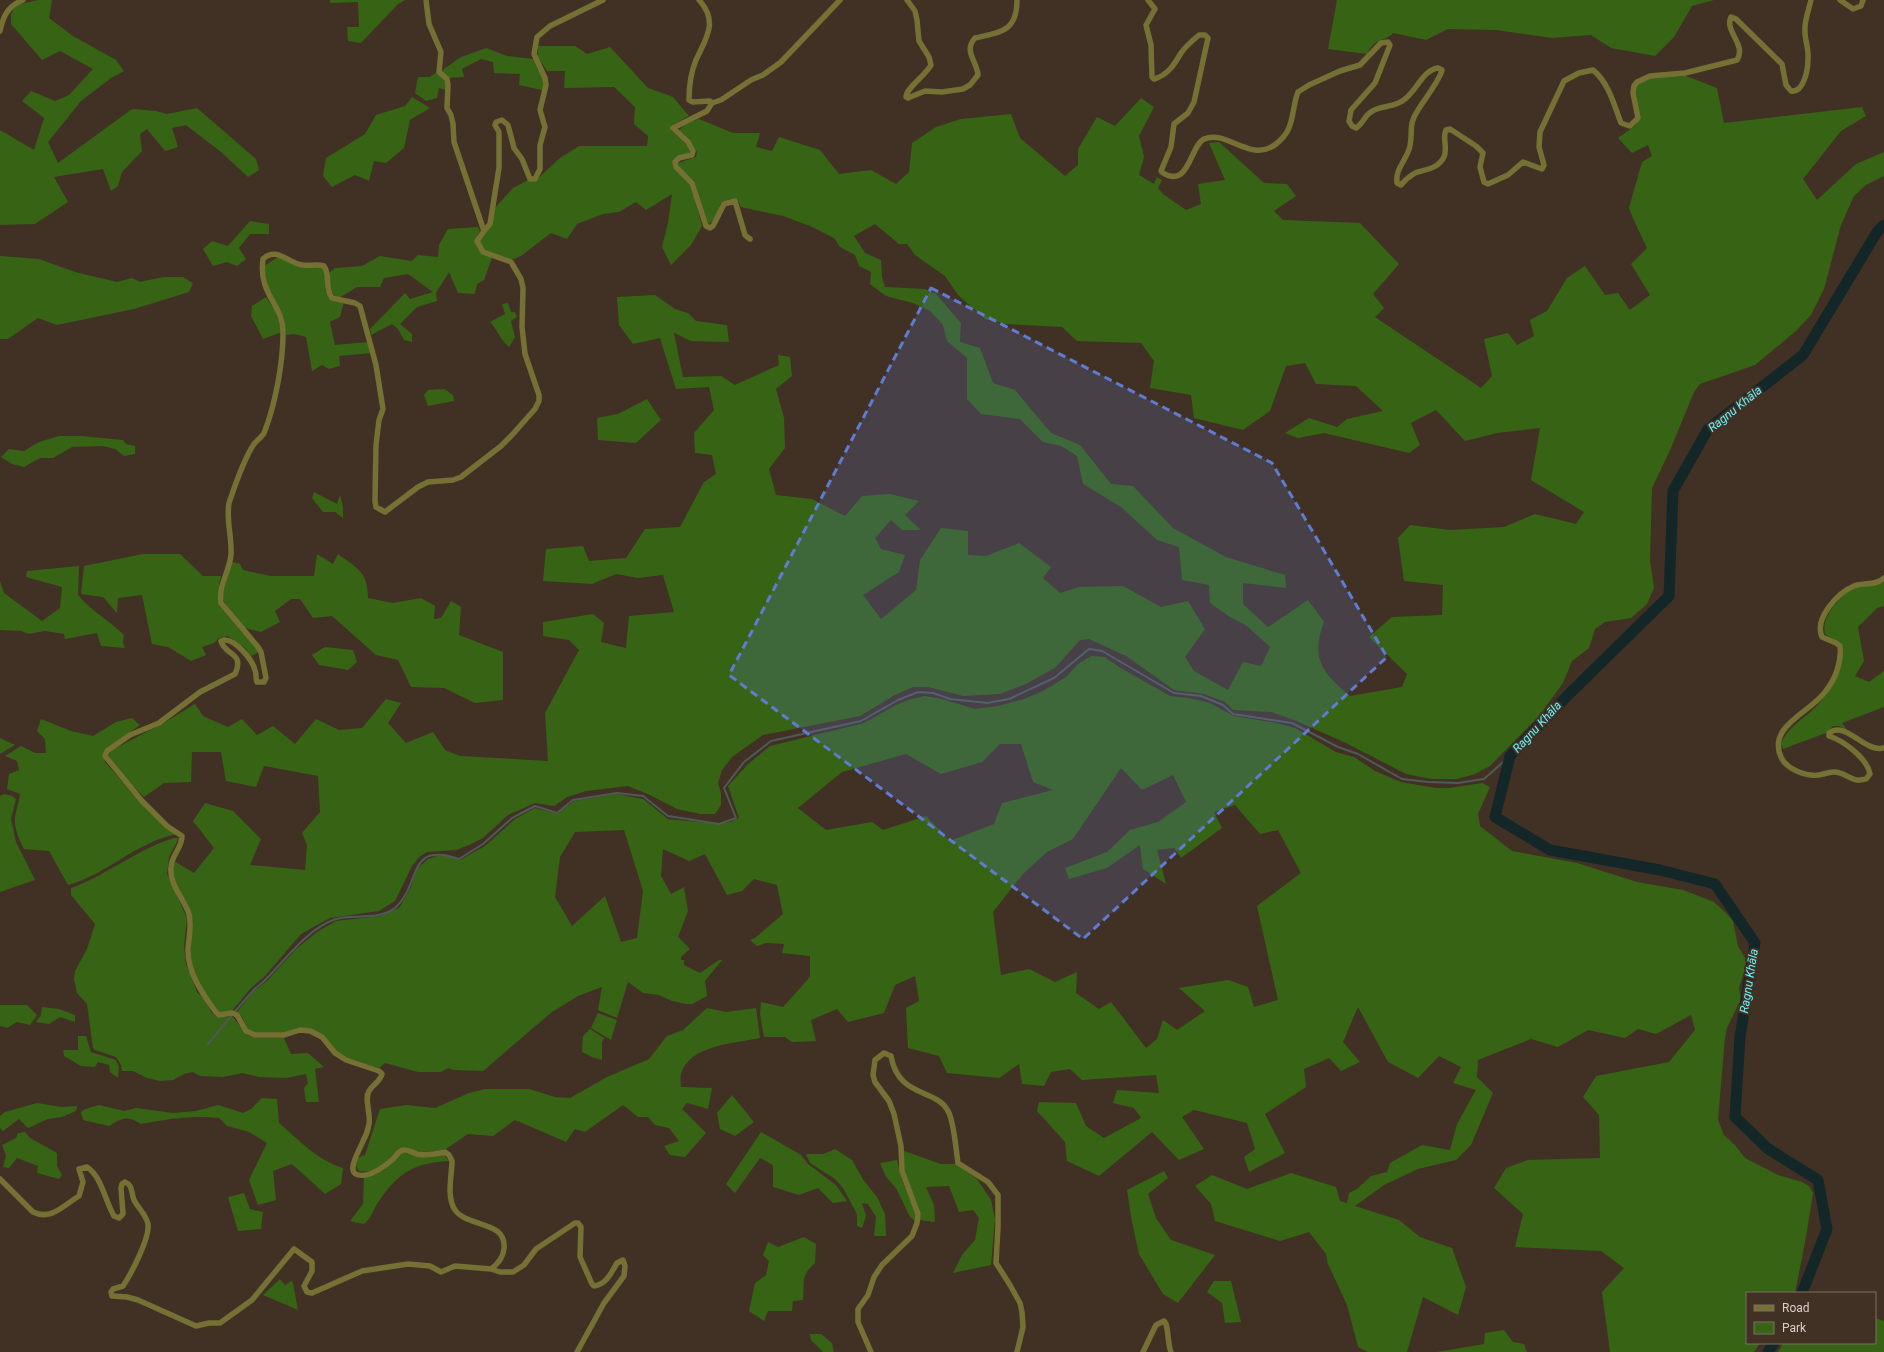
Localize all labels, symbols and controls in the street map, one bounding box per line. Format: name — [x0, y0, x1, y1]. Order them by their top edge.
water label: Ragnu Khāla — [1705, 383, 1765, 435]
water label: Ragnu Khāla — [1510, 698, 1564, 756]
water label: Ragnu Khāla — [1737, 948, 1761, 1014]
legend — [1746, 1292, 1876, 1344]
text: Road — [1782, 1301, 1810, 1315]
text: Park — [1782, 1321, 1807, 1335]

